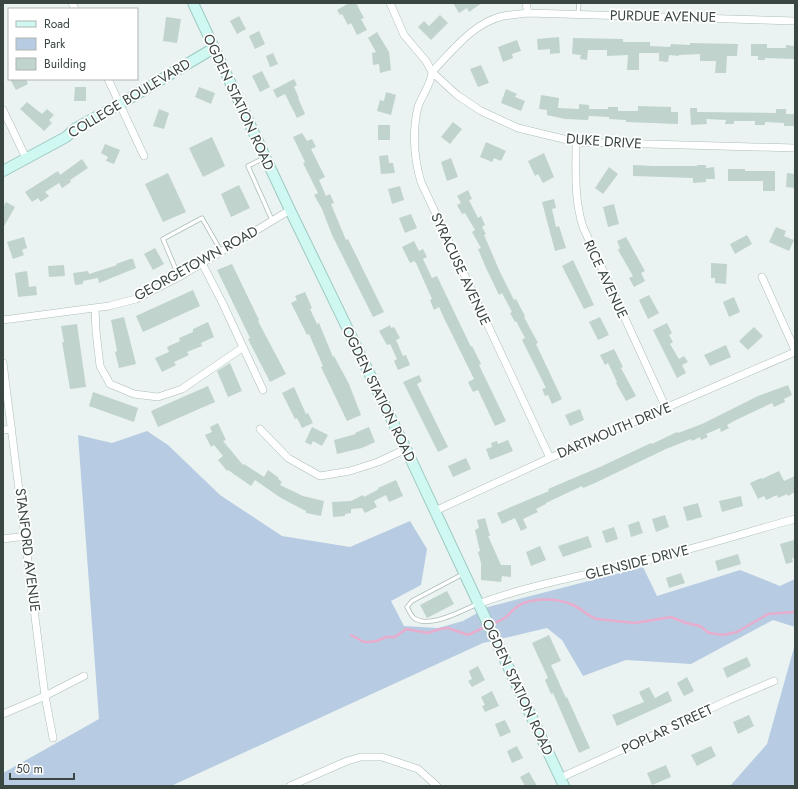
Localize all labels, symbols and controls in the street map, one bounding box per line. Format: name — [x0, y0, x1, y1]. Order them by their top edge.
street label: PURDUE AVENUE — [610, 5, 716, 27]
legend — [8, 8, 138, 80]
text: Road — [44, 15, 70, 33]
street label: OGDEN STATION ROAD — [199, 30, 279, 174]
text: Park — [44, 35, 66, 53]
street label: COLLEGE BOULEVARD — [64, 53, 194, 143]
text: Building — [44, 55, 86, 73]
street label: DUKE DRIVE — [565, 128, 643, 154]
street label: SYRACUSE AVENUE — [426, 209, 496, 329]
street label: GEORGETOWN ROAD — [131, 221, 261, 305]
street label: RICE AVENUE — [579, 236, 633, 322]
street label: OGDEN STATION ROAD — [337, 323, 421, 465]
street label: DARTMOUTH DRIVE — [554, 397, 674, 463]
street label: STANFORD AVENUE — [10, 487, 46, 613]
street label: GLENSIDE DRIVE — [583, 539, 691, 585]
street label: OGDEN STATION ROAD — [478, 615, 558, 759]
street label: POPLAR STREET — [618, 699, 716, 759]
scale bar — [10, 755, 74, 781]
text: 50 m — [16, 760, 43, 778]

